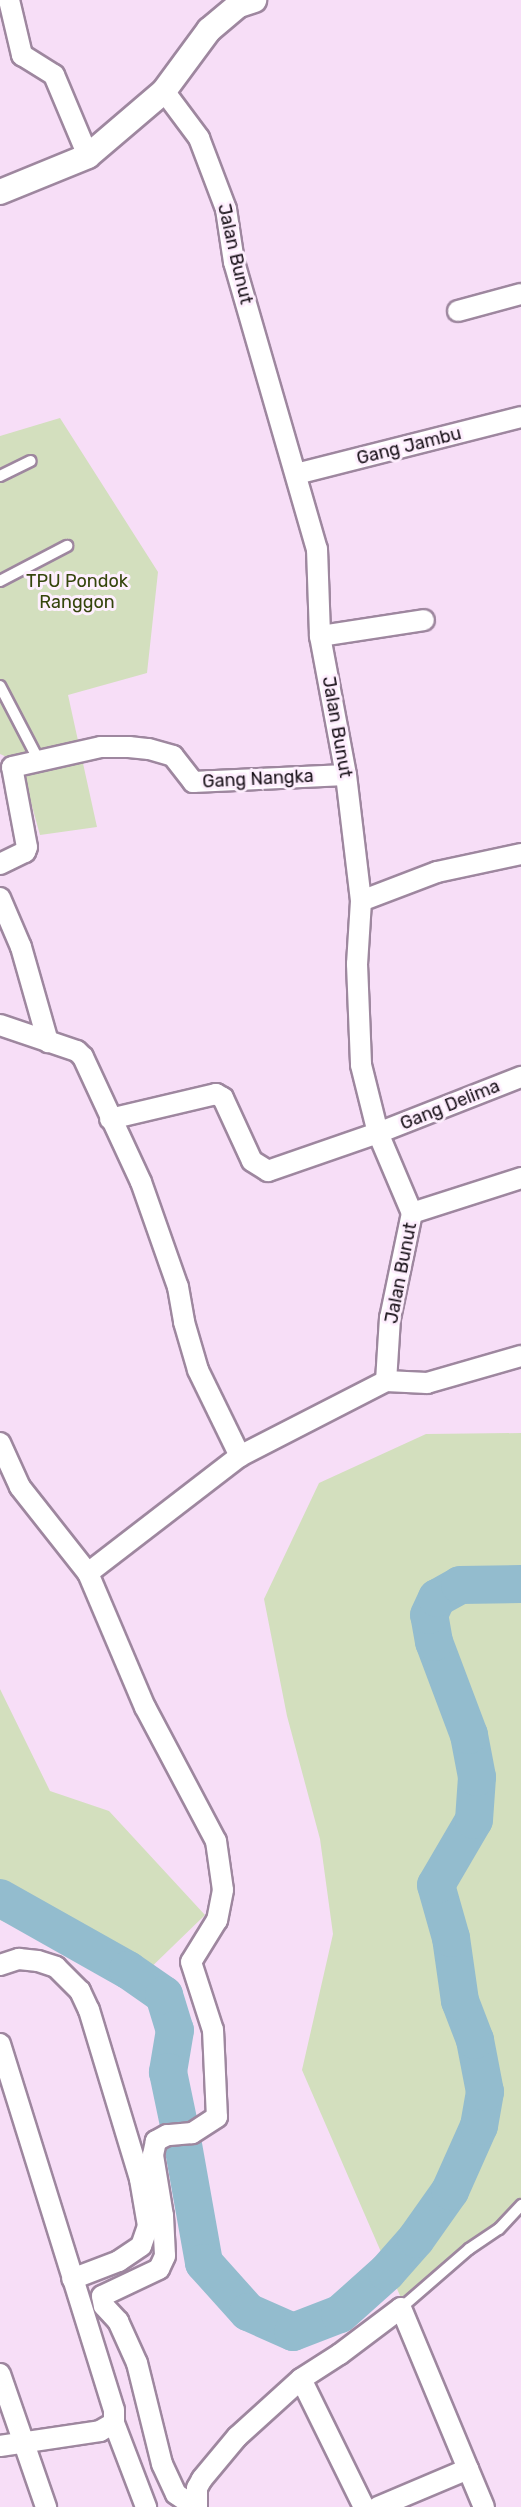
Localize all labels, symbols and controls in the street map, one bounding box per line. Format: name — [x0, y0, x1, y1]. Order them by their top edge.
street label: Jalan Bunut — [213, 202, 257, 306]
street label: Gang Jambu — [354, 423, 464, 469]
park label: TPU Pondok Ranggon — [26, 571, 128, 614]
street label: Jalan Bunut — [317, 675, 357, 779]
street label: Gang Nangka — [202, 765, 314, 793]
street label: Gang Delima — [397, 1075, 503, 1135]
street label: Jalan Bunut — [381, 1221, 421, 1325]

